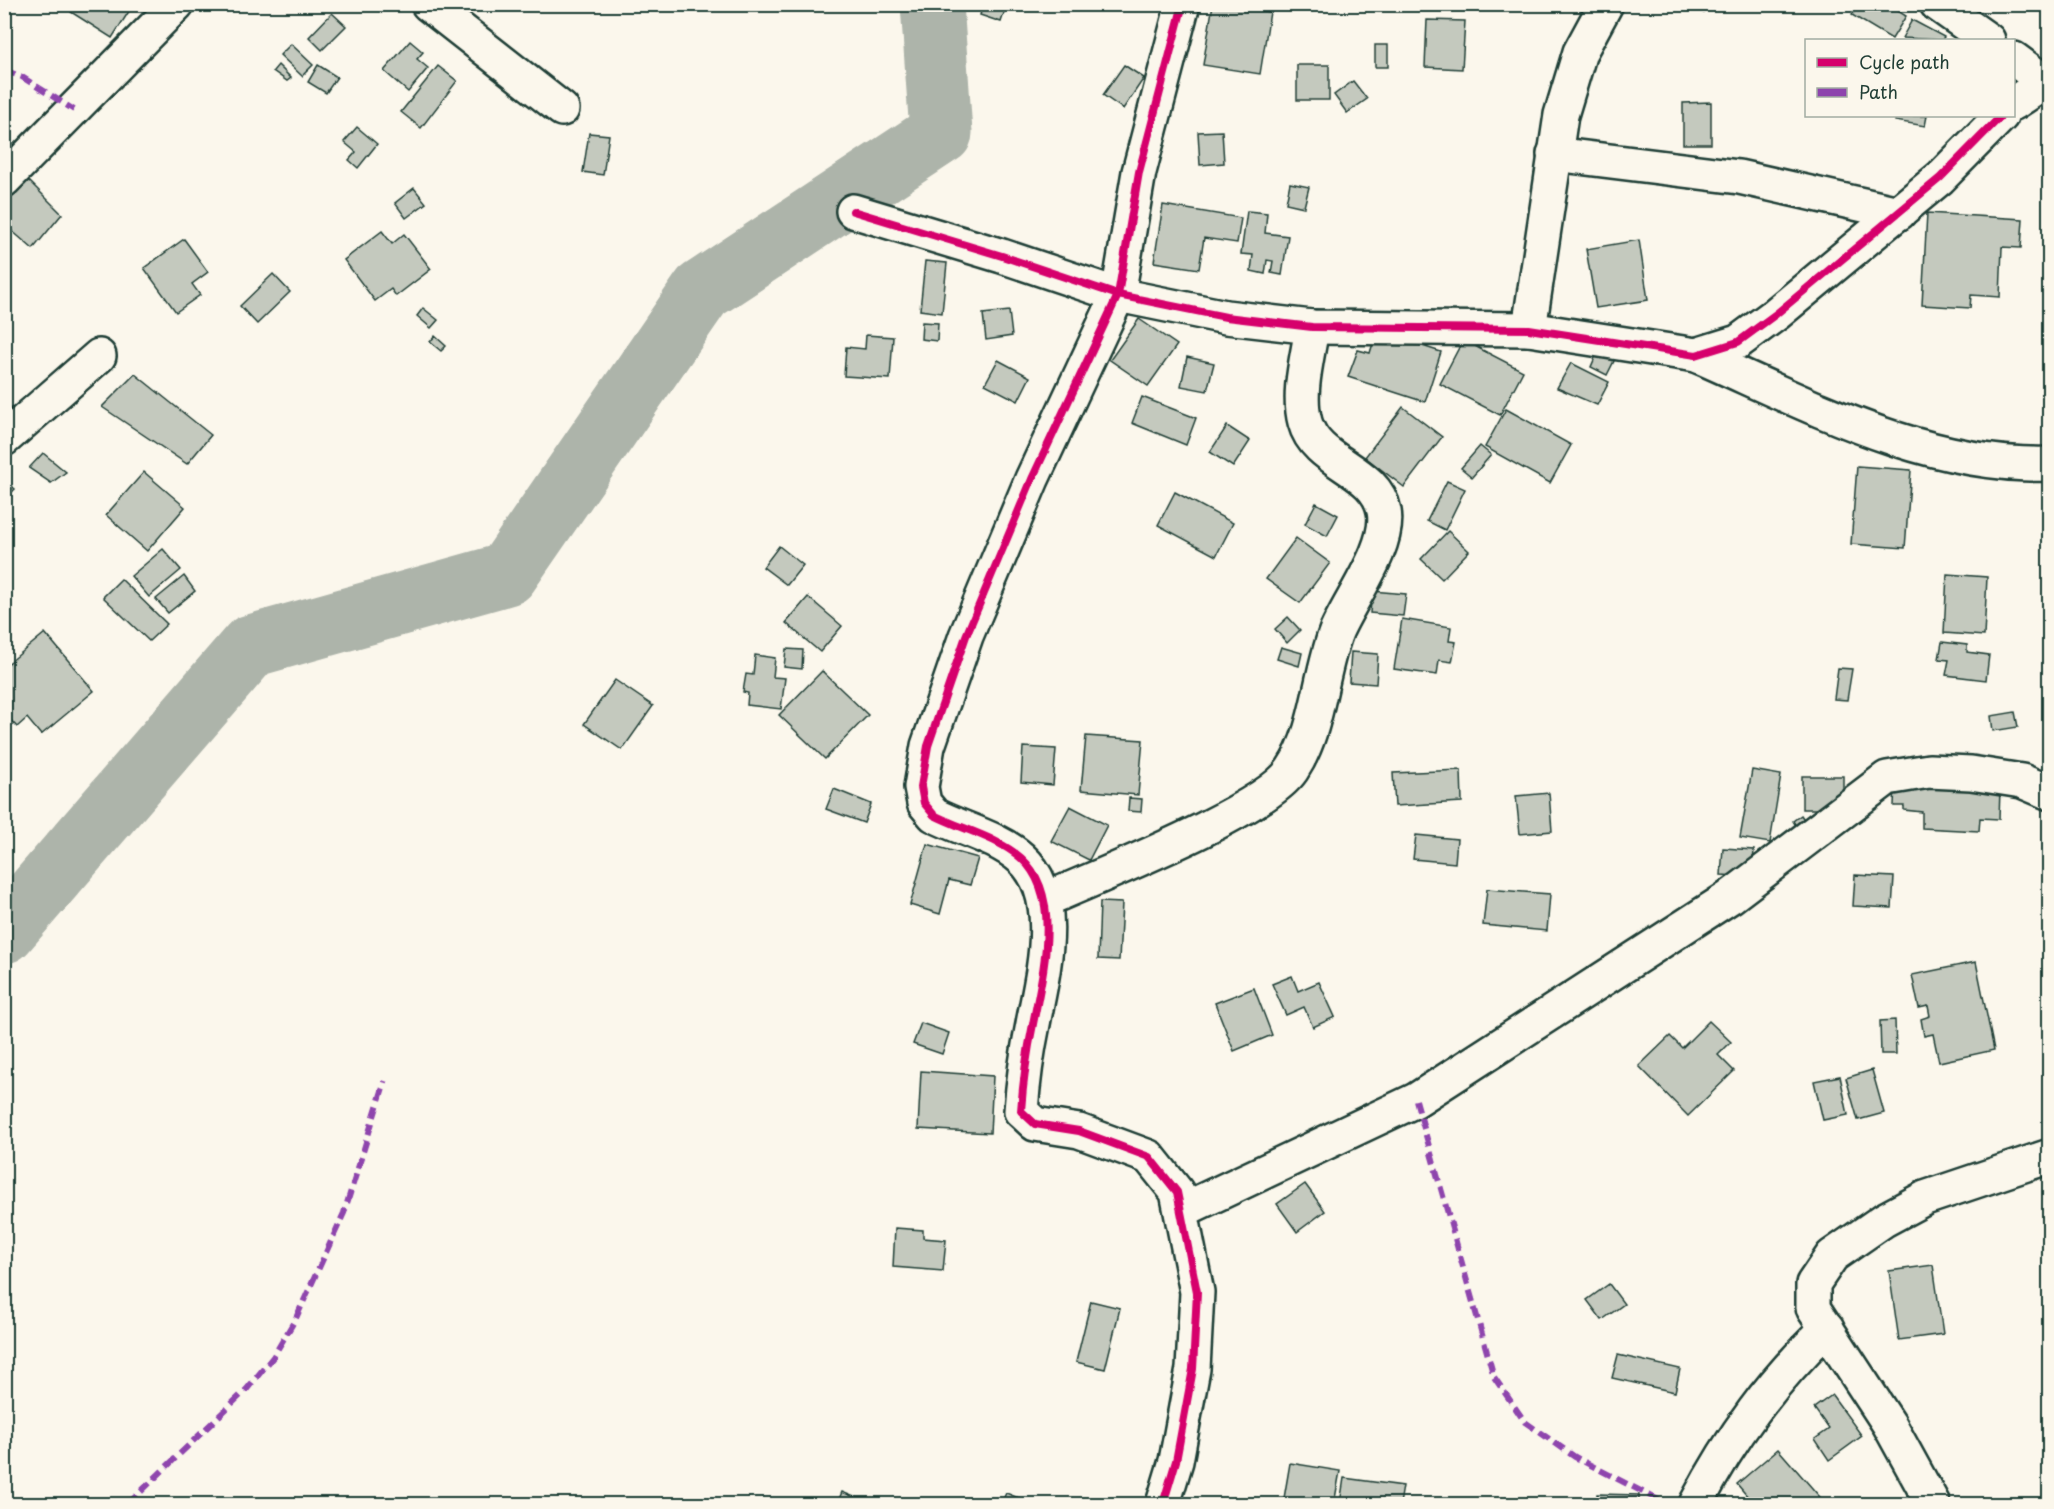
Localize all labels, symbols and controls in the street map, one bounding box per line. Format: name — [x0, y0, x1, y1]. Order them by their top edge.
legend — [1805, 39, 2015, 117]
text: Cycle path — [1859, 48, 1950, 75]
text: Path — [1859, 78, 1898, 105]

